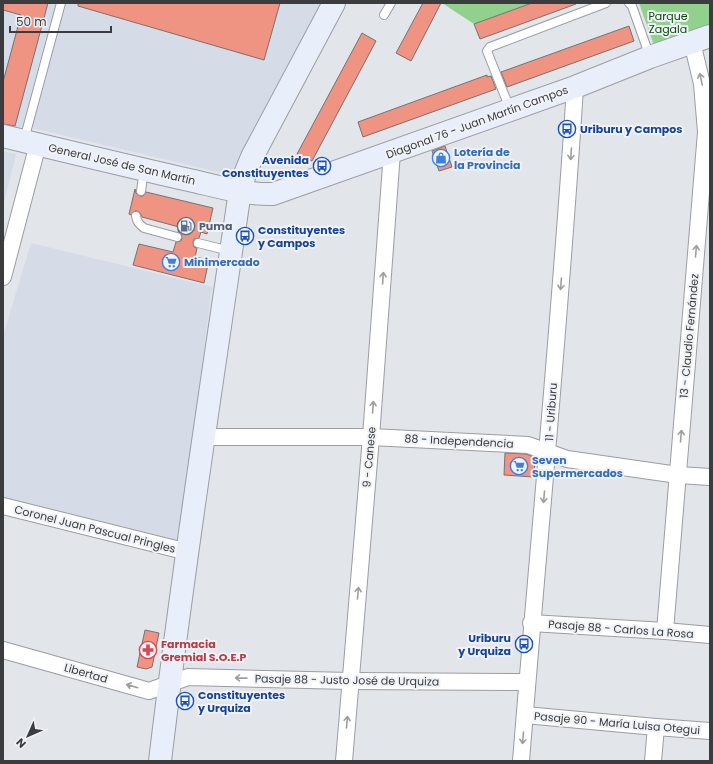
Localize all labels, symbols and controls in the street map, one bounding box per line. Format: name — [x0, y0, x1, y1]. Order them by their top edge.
scale bar — [10, 8, 111, 34]
park label: Parque Zagala — [648, 8, 688, 37]
text: 50 m — [16, 13, 47, 30]
one-way arrow — [697, 73, 705, 86]
street label: Diagonal 76 - Juan Martín Campos — [384, 81, 571, 163]
bus stop icon: Uriburu y Campos — [557, 119, 577, 139]
place label: Uriburu y Campos — [580, 121, 682, 137]
street label: General José de San Martín — [47, 139, 197, 189]
place label: Lotería de la Provincia — [454, 144, 521, 173]
one-way arrow — [567, 147, 574, 160]
shop icon: Lotería de la Provincia — [431, 148, 451, 168]
place label: Avenida Constituyentes — [222, 152, 309, 181]
bus stop icon: Avenida Constituyentes — [312, 156, 332, 176]
fuel station icon: Puma — [176, 216, 196, 236]
place label: Puma — [199, 218, 232, 234]
place label: Constituyentes y Campos — [257, 222, 345, 251]
bus stop icon: Constituyentes y Campos — [235, 226, 255, 246]
one-way arrow — [692, 245, 699, 258]
supermarket icon: Minimercado — [161, 252, 181, 272]
place label: Minimercado — [184, 254, 260, 270]
one-way arrow — [379, 272, 386, 285]
street label: 13 - Claudio Fernández — [676, 273, 702, 399]
one-way arrow — [557, 277, 564, 290]
street label: 11 - Uriburu — [541, 382, 561, 442]
one-way arrow — [370, 401, 377, 414]
street label: 9 - Canese — [358, 426, 380, 488]
street label: 88 - Independencia — [404, 430, 514, 452]
one-way arrow — [677, 430, 684, 443]
place label: Seven Supermercados — [532, 452, 623, 481]
supermarket icon: Seven Supermercados — [509, 456, 529, 476]
one-way arrow — [540, 490, 547, 503]
street label: Coronel Juan Pascual Pringles — [13, 501, 178, 557]
one-way arrow — [354, 587, 361, 600]
street label: Pasaje 88 - Carlos La Rosa — [548, 616, 694, 642]
place label: Uriburu y Urquiza — [457, 630, 511, 659]
bus stop icon: Uriburu y Urquiza — [514, 634, 534, 654]
place label: Farmacia Gremial S.O.E.P — [161, 636, 246, 665]
pharmacy icon: Farmacia Gremial S.O.E.P — [138, 640, 158, 660]
street label: Libertad — [62, 659, 110, 687]
street label: Pasaje 88 - Justo José de Urquiza — [255, 670, 439, 690]
one-way arrow — [235, 674, 248, 682]
one-way arrow — [126, 682, 139, 689]
place label: Constituyentes y Urquiza — [197, 687, 285, 716]
bus stop icon: Constituyentes y Urquiza — [175, 691, 195, 711]
street label: Pasaje 90 - María Luisa Otegui — [533, 708, 701, 738]
north arrow — [8, 716, 48, 756]
one-way arrow — [343, 716, 350, 729]
one-way arrow — [519, 731, 526, 744]
text: N — [12, 734, 30, 752]

